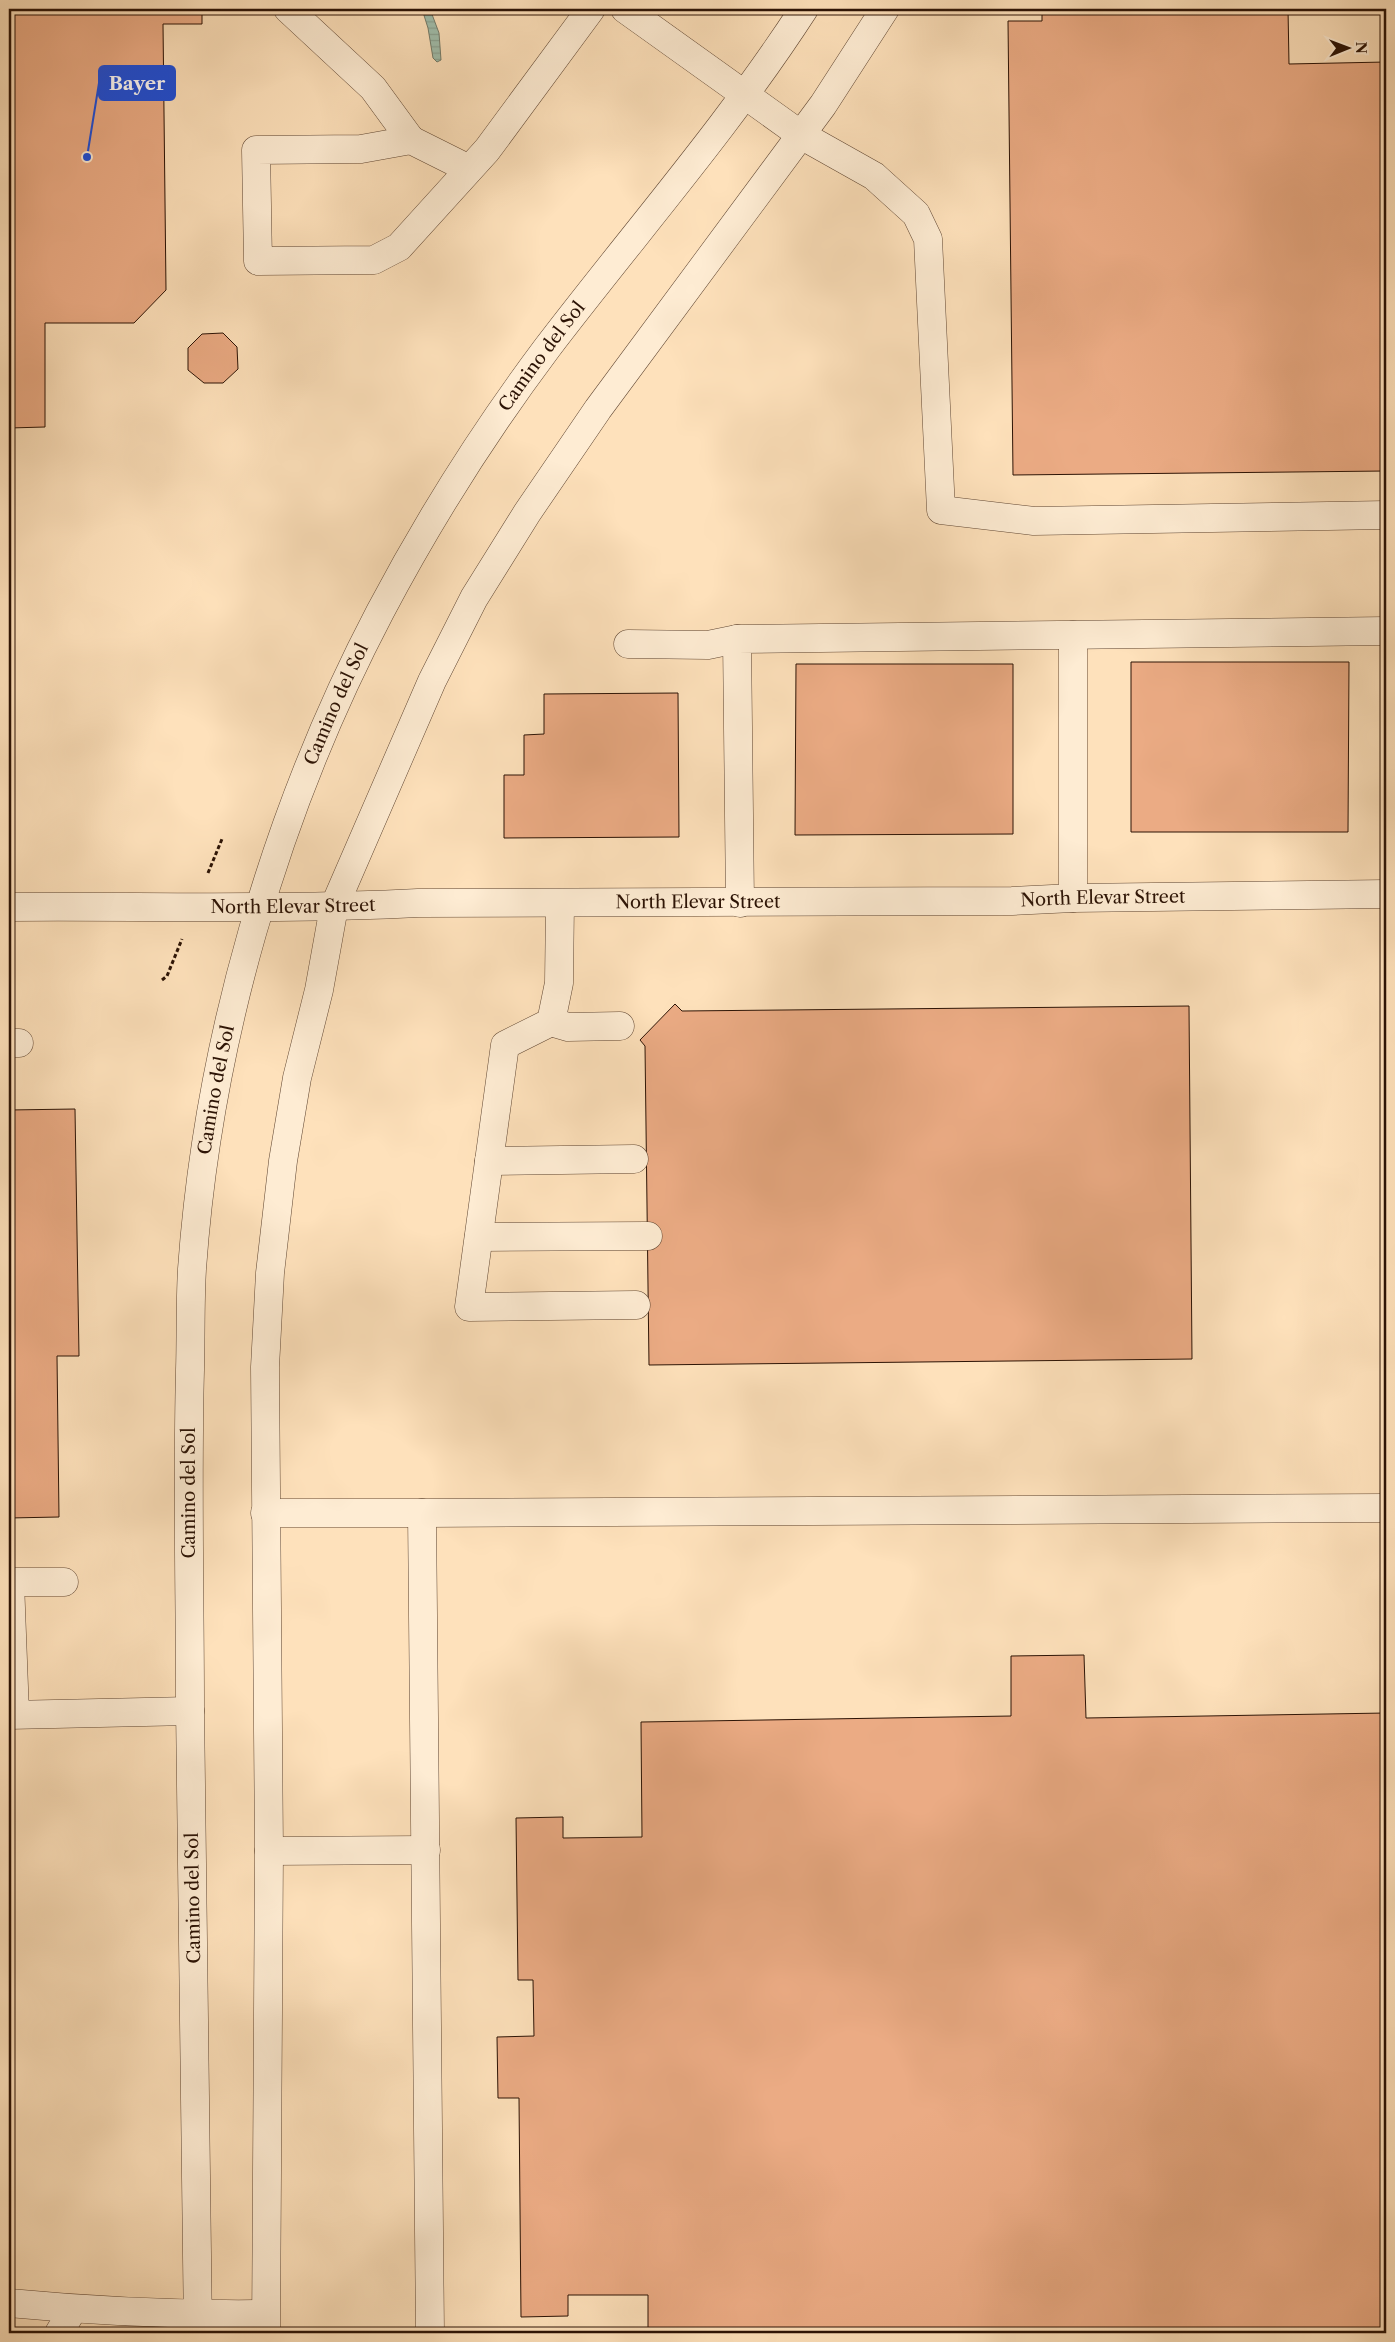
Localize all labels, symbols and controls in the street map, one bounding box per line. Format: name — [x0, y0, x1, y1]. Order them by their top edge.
north arrow — [1322, 22, 1372, 72]
text: N — [1352, 42, 1370, 54]
callout: Bayer — [99, 66, 175, 100]
text: Bayer — [109, 72, 166, 95]
street label: Camino del Sol — [494, 297, 590, 416]
street label: Camino del Sol — [300, 640, 373, 768]
street label: North Elevar Street — [1020, 886, 1186, 912]
street label: North Elevar Street — [615, 891, 781, 913]
street label: North Elevar Street — [211, 894, 376, 918]
street label: Camino del Sol — [194, 1023, 239, 1156]
street label: Camino del Sol — [178, 1427, 200, 1559]
street label: Camino del Sol — [181, 1832, 205, 1964]

